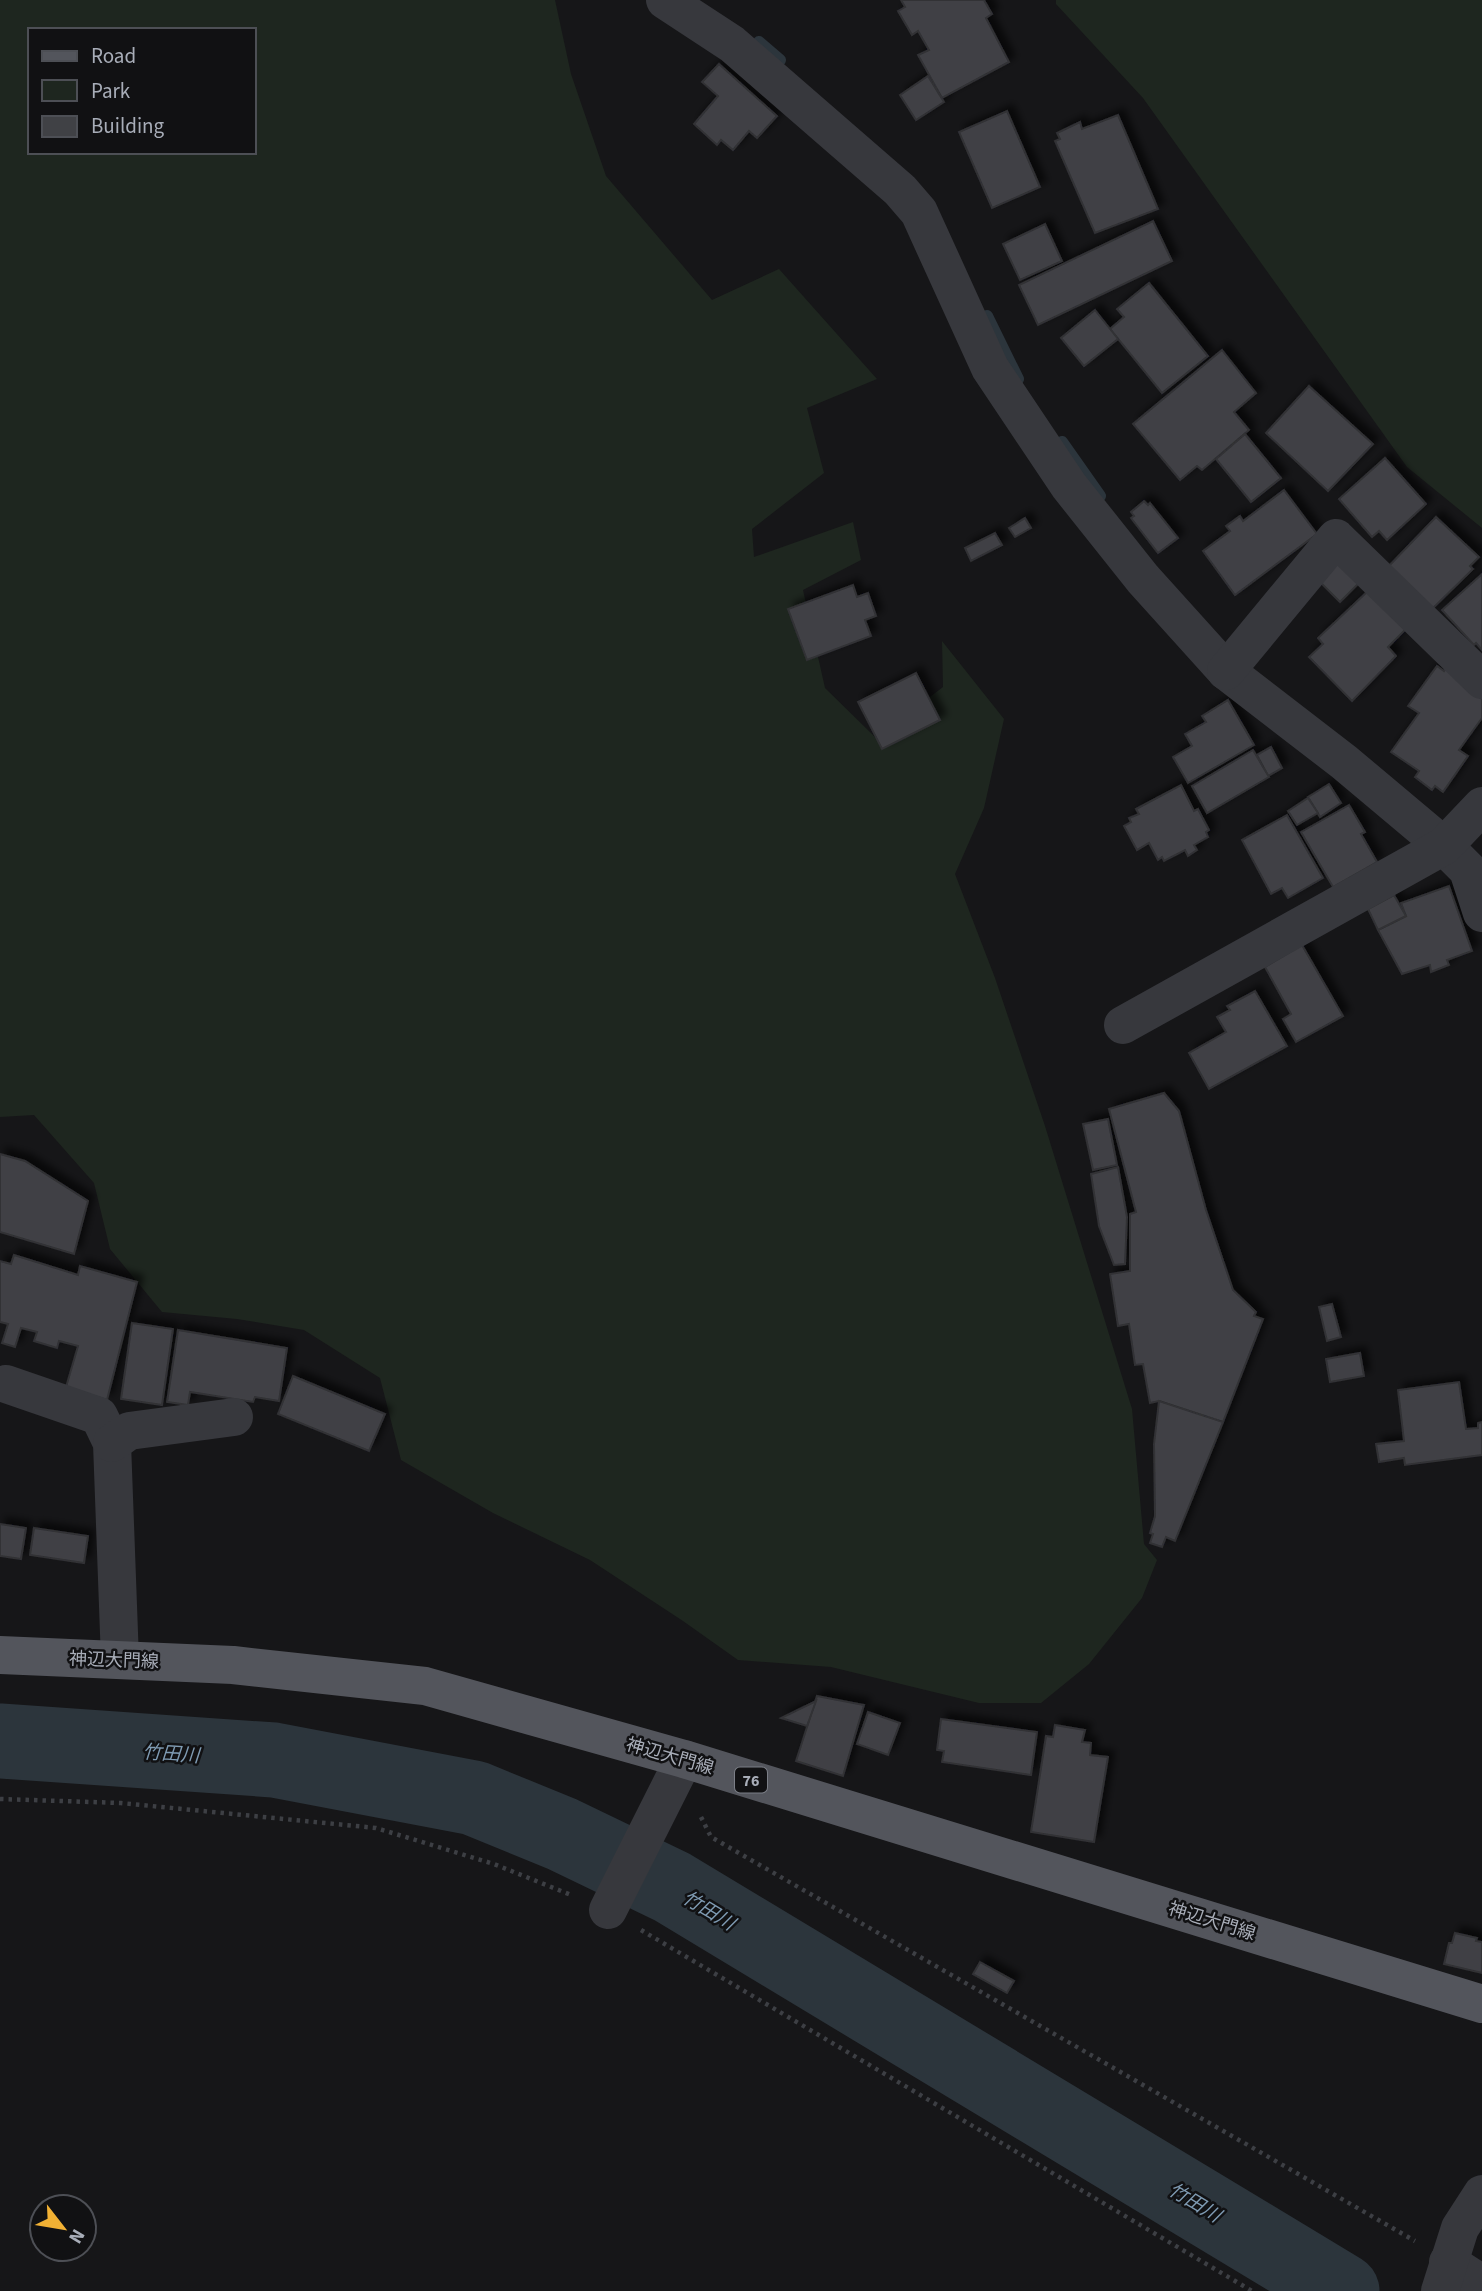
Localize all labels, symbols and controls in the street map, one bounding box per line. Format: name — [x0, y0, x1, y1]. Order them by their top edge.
legend — [28, 28, 256, 154]
text: Road — [91, 41, 136, 71]
text: Park — [91, 76, 131, 106]
text: Building — [91, 111, 165, 141]
street label: 神辺大門線 — [69, 1646, 159, 1675]
street label: 神辺大門線 — [623, 1732, 717, 1781]
water label: 竹田川 — [142, 1739, 202, 1770]
road number: 76 — [735, 1768, 767, 1792]
water label: 竹田川 — [677, 1885, 741, 1939]
street label: 神辺大門線 — [1165, 1896, 1259, 1947]
water label: 竹田川 — [1163, 2177, 1227, 2231]
north arrow — [28, 2193, 98, 2263]
text: N — [61, 2224, 91, 2248]

